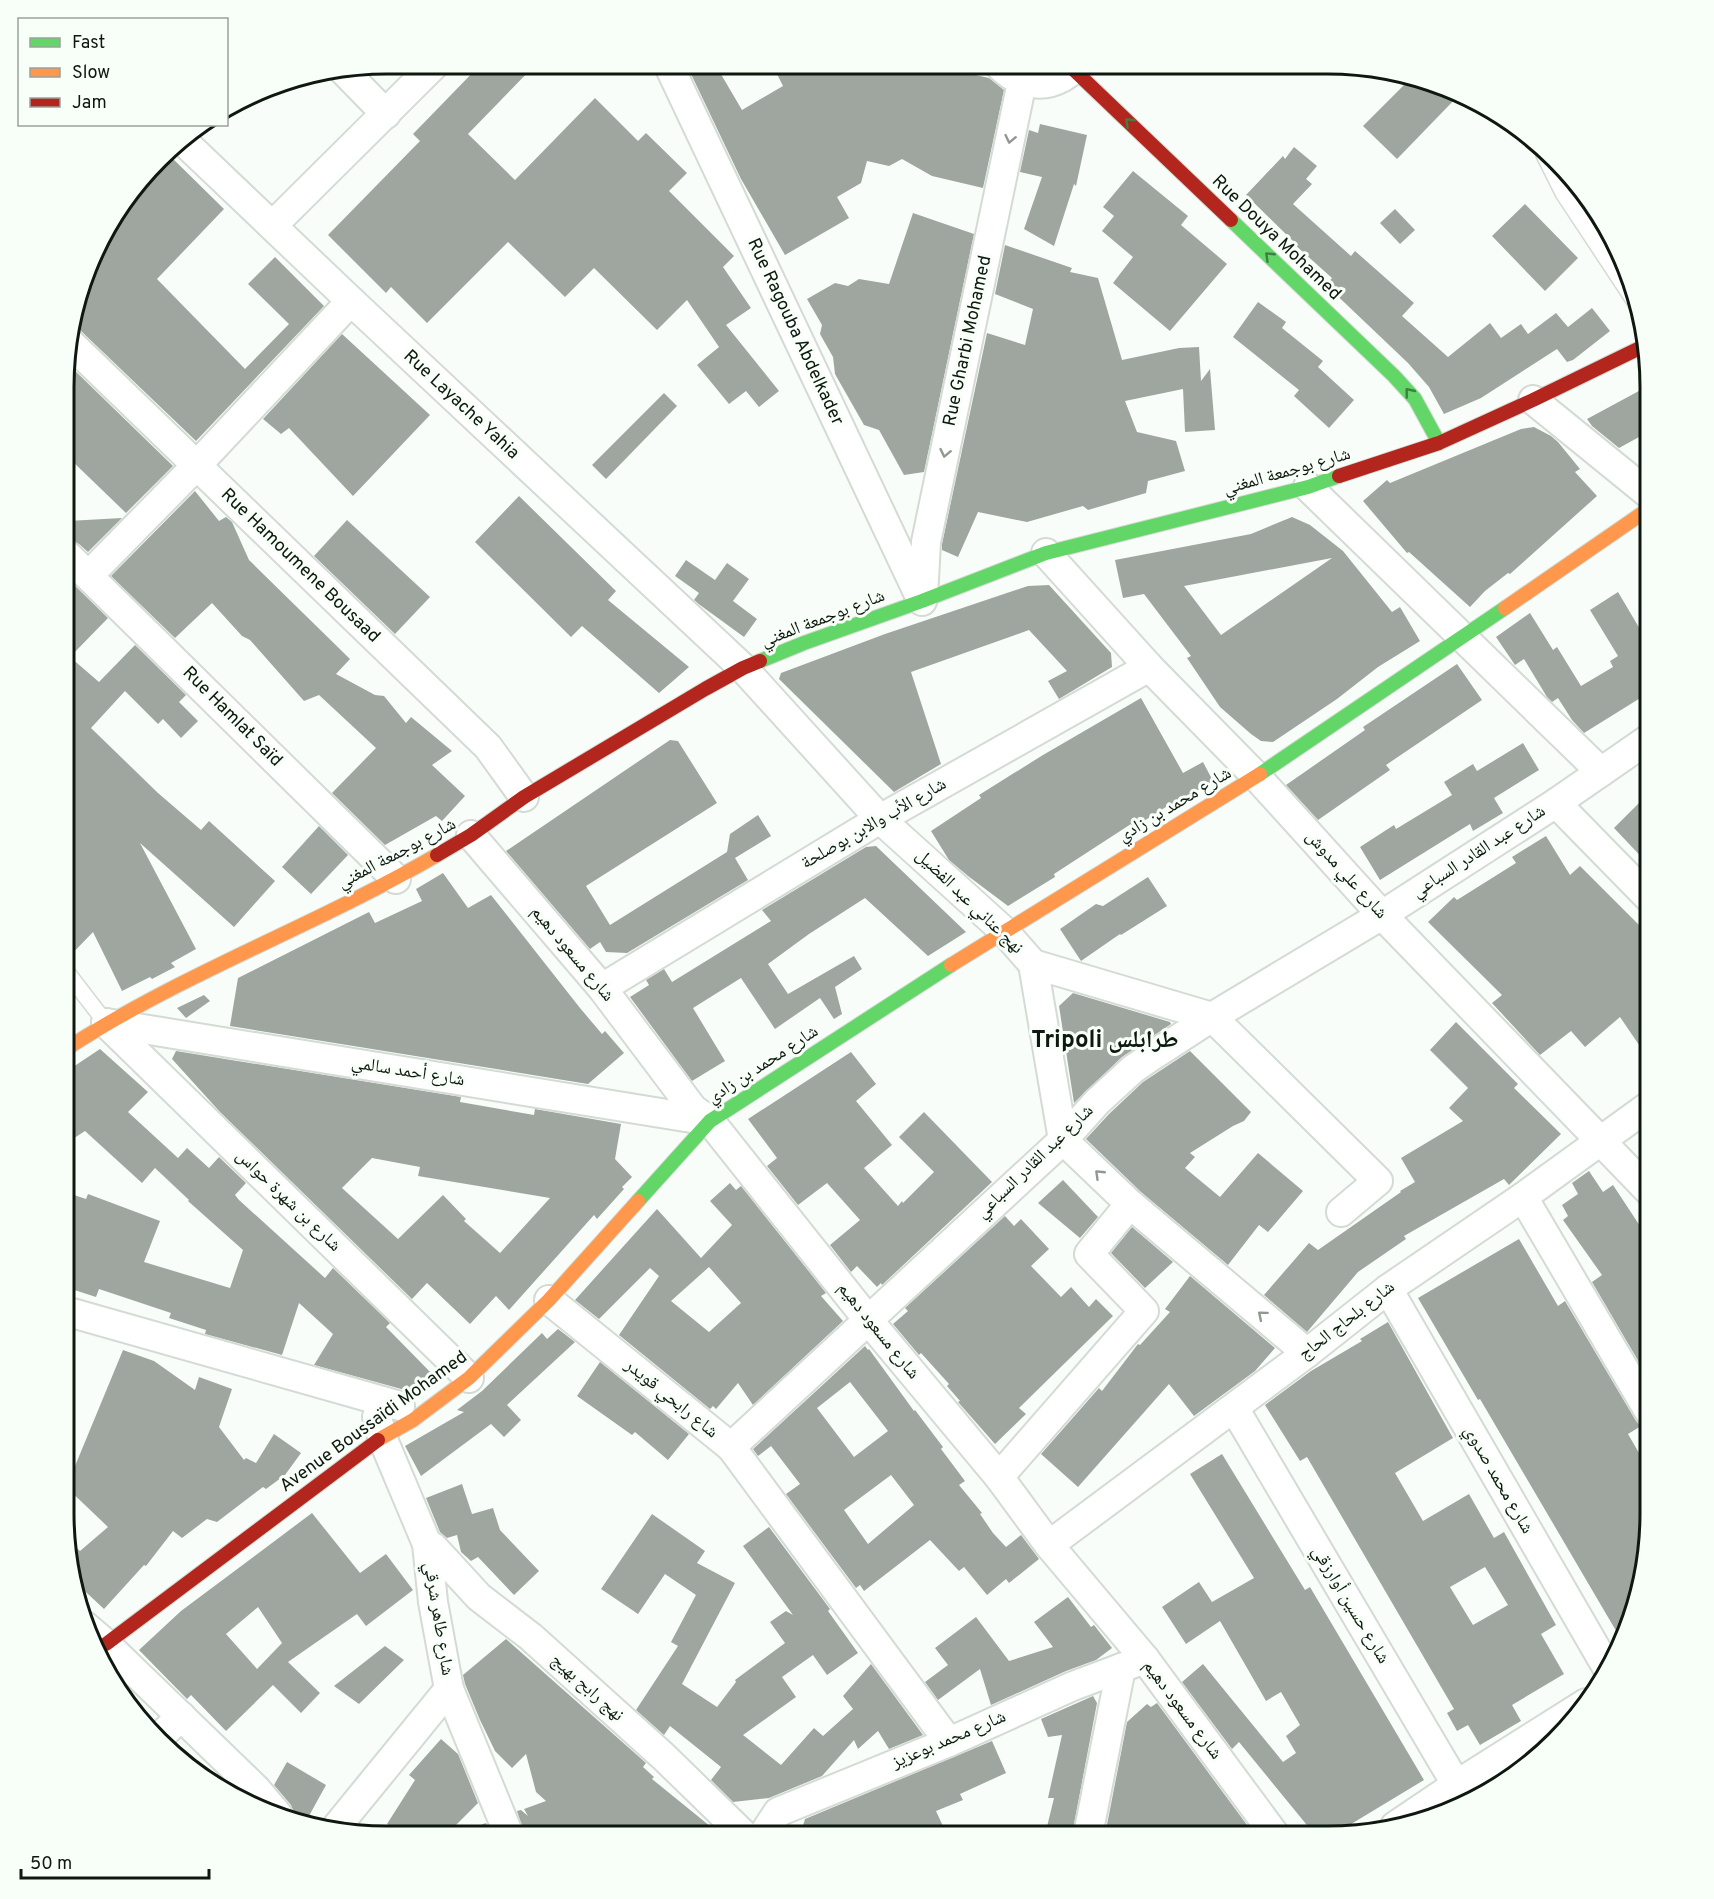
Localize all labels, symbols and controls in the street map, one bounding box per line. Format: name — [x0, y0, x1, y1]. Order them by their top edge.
legend — [18, 18, 228, 126]
text: Fast — [72, 32, 105, 55]
text: Slow — [72, 62, 110, 85]
text: Jam — [72, 92, 107, 115]
one-way arrow — [1125, 118, 1136, 129]
one-way arrow — [1004, 134, 1017, 144]
street label: Rue Douya Mohamed — [1206, 170, 1346, 306]
street label: Rue Ragouba Abdelkader — [742, 235, 848, 429]
one-way arrow — [1266, 253, 1277, 264]
street label: Rue Gharbi Mohamed — [939, 254, 997, 428]
street label: Rue Layache Yahia — [398, 345, 524, 465]
one-way arrow — [1405, 388, 1416, 399]
street label: شارع بوجمعة المغني — [1221, 443, 1354, 503]
one-way arrow — [939, 448, 952, 458]
street label: Rue Hamoumene Bousaad — [215, 484, 385, 648]
street label: شارع بوجمعة المغني — [758, 585, 889, 655]
street label: Rue Hamlat Saïd — [177, 662, 287, 772]
street label: شارع محمد بن زادي — [1114, 762, 1237, 849]
street label: شارع الأب والابن بوصلحة — [797, 773, 951, 875]
street label: شارع عبد القادر السباعي — [1408, 800, 1551, 905]
street label: شارع بوجمعة المغني — [334, 813, 461, 896]
street label: شارع علي مدوش — [1299, 826, 1392, 925]
street label: نهج عناني عبد الفضيل — [909, 844, 1028, 961]
street label: شارع مسعود دهيم — [525, 901, 619, 1007]
street label: شارع محمد بن زادي — [703, 1020, 824, 1111]
district label: Tripoli طرابلس — [1031, 1026, 1179, 1056]
street label: شارع أحمد سالمي — [349, 1051, 466, 1094]
street label: شارع عبد القادر السباعي — [971, 1100, 1100, 1225]
street label: شارع بن شهرة حواس — [230, 1145, 346, 1257]
one-way arrow — [1095, 1171, 1106, 1182]
street label: شارع بلحاج الحاج — [1294, 1276, 1400, 1366]
street label: شارع مسعود دهيم — [832, 1278, 924, 1384]
one-way arrow — [1258, 1312, 1269, 1323]
street label: Avenue Boussaïdi Mohamed — [276, 1346, 472, 1498]
street label: شاع رابحي قويدر — [618, 1354, 722, 1445]
street label: شارع محمد صدوي — [1456, 1422, 1538, 1539]
street label: شارع حسين أوارزقي — [1304, 1541, 1395, 1669]
street label: شارع طاهر شرقي — [416, 1561, 458, 1678]
street label: نهج رابح بهيج — [546, 1649, 628, 1727]
street label: شارع مسعود دهيم — [1137, 1656, 1227, 1764]
street label: شارع محمد بوعزيز — [887, 1706, 1010, 1775]
scale bar — [21, 1842, 208, 1880]
text: 50 m — [30, 1853, 72, 1876]

